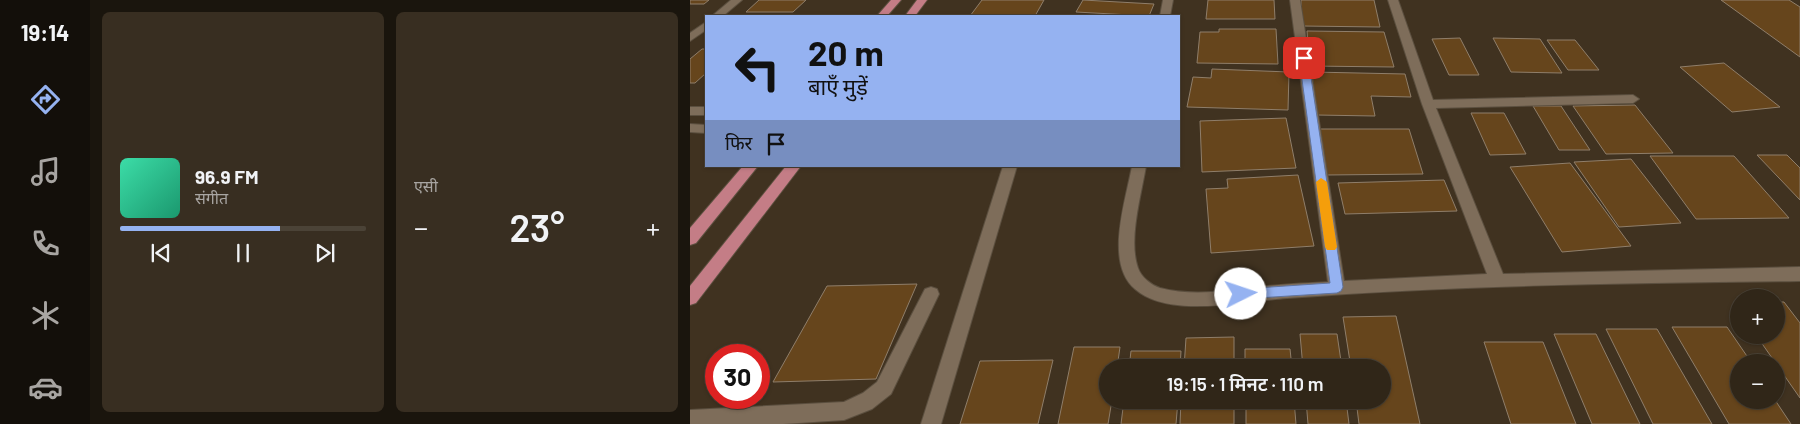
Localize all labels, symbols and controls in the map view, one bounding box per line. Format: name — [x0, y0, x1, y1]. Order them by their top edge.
text: 19:14 — [21, 19, 69, 45]
text: 20 m — [808, 31, 884, 73]
icon: left — [725, 35, 790, 100]
pin — [1283, 37, 1325, 79]
icon: arrive — [1290, 44, 1318, 72]
text: बाएँ मुड़ें — [808, 73, 868, 99]
icon: directions — [28, 82, 63, 117]
icon: arrive — [762, 130, 790, 158]
text: फिर — [725, 131, 752, 154]
icon: music — [28, 154, 63, 189]
text: 96.9 FM — [195, 165, 259, 188]
text: एसी — [414, 176, 438, 195]
text: संगीत — [195, 188, 228, 207]
text: 23° — [509, 204, 565, 250]
text: − — [414, 210, 428, 244]
text: + — [646, 210, 660, 244]
icon: phone — [28, 226, 63, 261]
icon: previous — [147, 239, 175, 267]
icon: pause — [229, 239, 257, 267]
icon: next — [311, 239, 339, 267]
position arrow — [1214, 267, 1266, 319]
map controls — [1730, 289, 1785, 409]
button: + — [1730, 289, 1785, 344]
icon: climate — [28, 298, 63, 333]
speed limit sign: 30 — [705, 344, 770, 409]
button: − — [1730, 354, 1785, 409]
icon: car — [28, 370, 63, 405]
text: 19:15 · 1 मिनट · 110 m — [1167, 372, 1323, 395]

